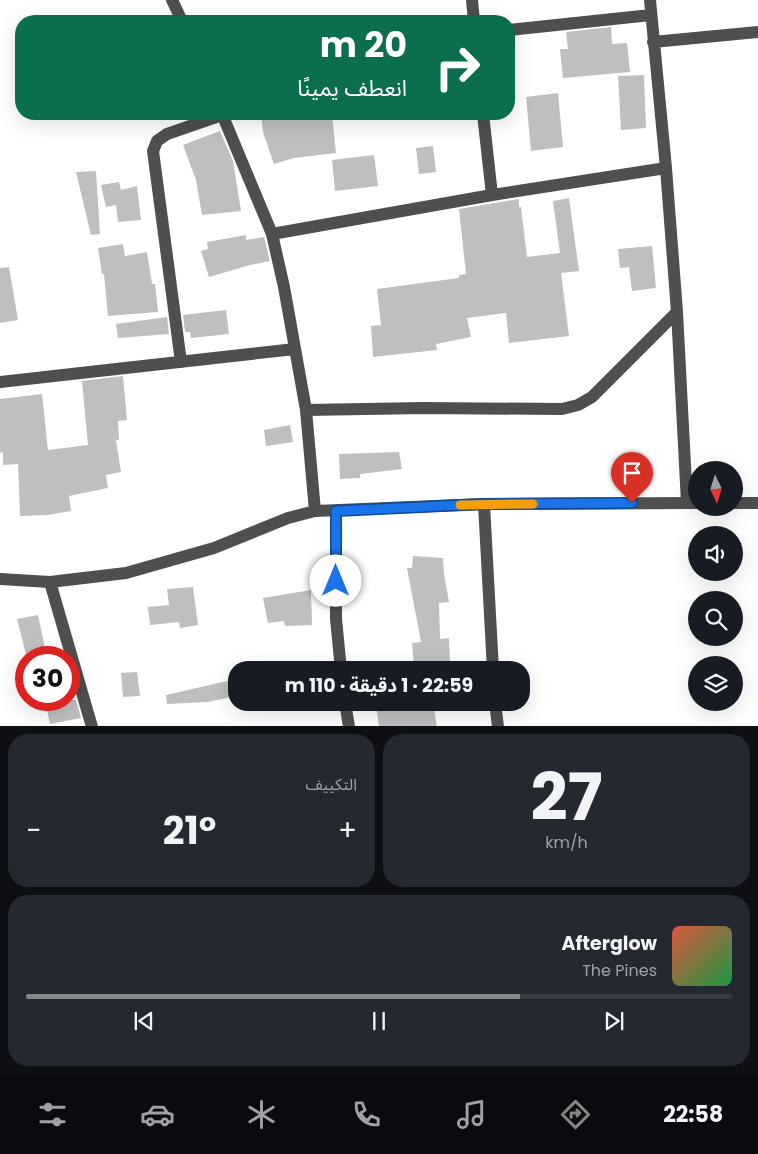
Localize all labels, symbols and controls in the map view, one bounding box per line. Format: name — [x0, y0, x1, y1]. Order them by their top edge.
text: 20 m — [320, 20, 407, 69]
icon: right — [425, 35, 490, 100]
text: انعطف يمينًا — [297, 73, 407, 104]
pin — [611, 452, 653, 503]
icon: arrive — [618, 459, 646, 487]
north arrow — [688, 461, 742, 516]
map controls — [688, 461, 743, 711]
button: sound — [688, 526, 743, 581]
position arrow — [309, 554, 361, 606]
button: search — [688, 591, 743, 646]
speed limit sign: 30 — [15, 646, 80, 711]
button: layers — [688, 656, 743, 711]
text: 22:59 · 1 دقيقة · 110 m — [285, 672, 473, 699]
text: 27 — [531, 752, 602, 843]
text: التكييف — [305, 773, 357, 796]
text: 21° — [163, 804, 216, 857]
text: − — [26, 811, 41, 850]
text: + — [338, 811, 357, 850]
text: km/h — [545, 831, 588, 854]
text: Afterglow — [562, 930, 657, 957]
text: The Pines — [582, 959, 657, 982]
icon: previous — [130, 1007, 158, 1035]
icon: pause — [365, 1007, 393, 1035]
icon: next — [600, 1007, 628, 1035]
icon: filters — [35, 1097, 70, 1132]
icon: car — [140, 1097, 175, 1132]
icon: climate — [244, 1097, 279, 1132]
icon: phone — [349, 1097, 384, 1132]
icon: music — [454, 1097, 489, 1132]
icon: directions — [558, 1097, 593, 1132]
text: 22:58 — [663, 1099, 723, 1130]

